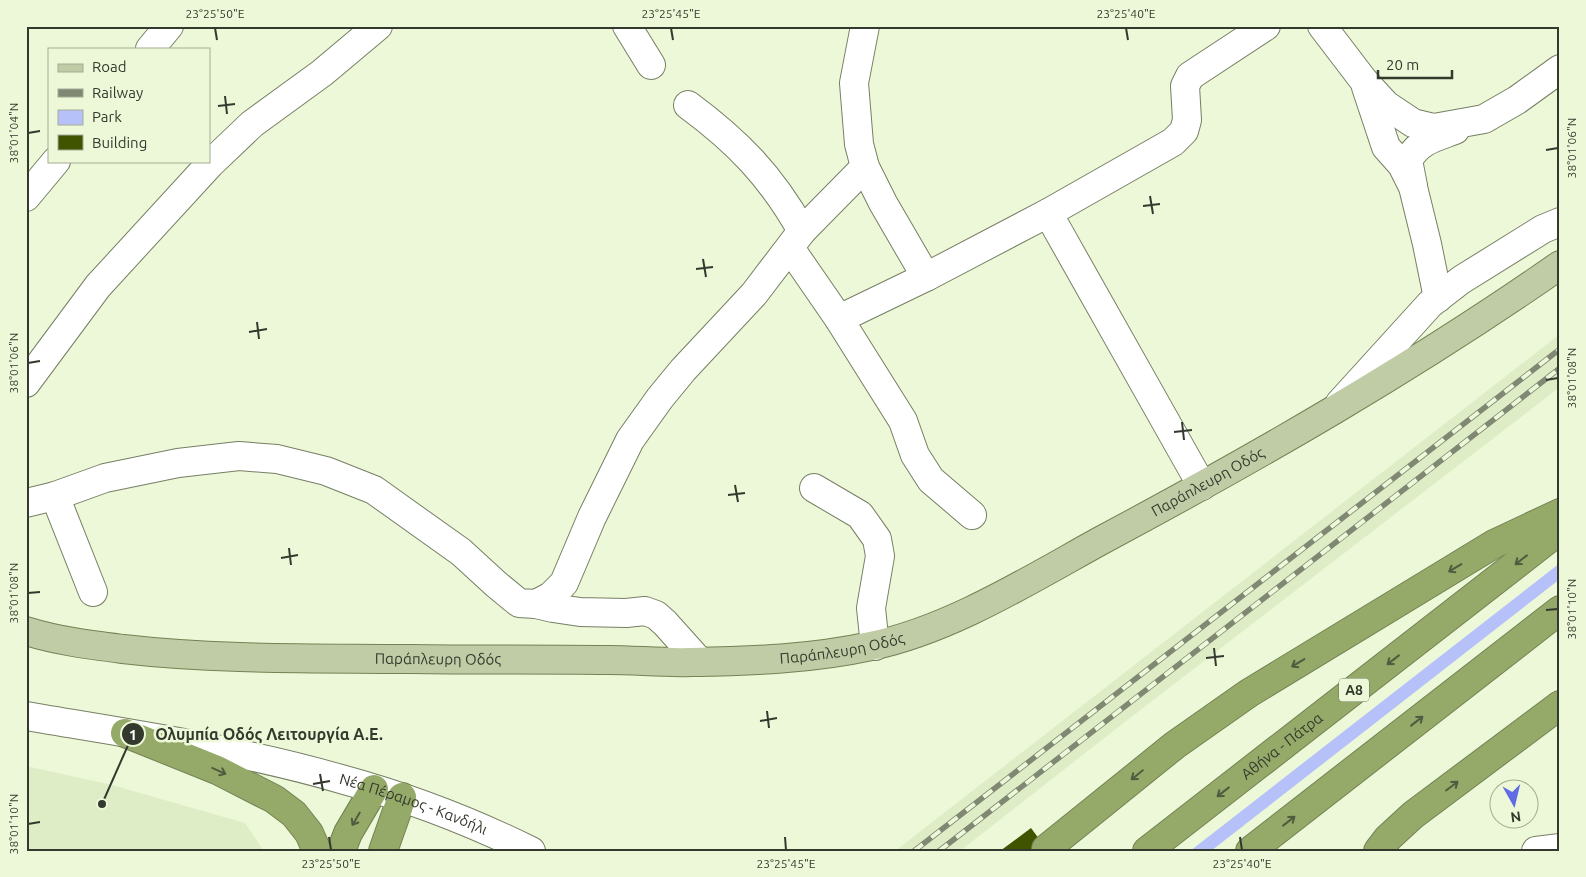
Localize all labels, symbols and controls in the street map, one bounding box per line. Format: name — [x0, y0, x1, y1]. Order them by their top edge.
text: 23°25'50"E — [186, 7, 245, 20]
text: 23°25'45"E — [642, 7, 701, 20]
text: 23°25'40"E — [1097, 7, 1156, 20]
legend — [48, 48, 210, 162]
scale bar — [1378, 48, 1452, 80]
text: 20 m — [1386, 56, 1419, 73]
text: Road — [92, 58, 127, 75]
text: Railway — [92, 84, 143, 101]
text: 38°01'04"N — [7, 103, 20, 163]
text: Park — [92, 108, 122, 125]
text: 38°01'06"N — [1565, 118, 1578, 178]
text: Building — [92, 134, 147, 151]
text: 38°01'06"N — [7, 333, 20, 393]
text: 38°01'08"N — [1565, 348, 1578, 408]
street label: Παράπλευρη Οδός — [1148, 443, 1267, 520]
one-way arrow — [1514, 555, 1528, 565]
text: 38°01'08"N — [7, 563, 20, 623]
one-way arrow — [1448, 564, 1462, 574]
text: 38°01'10"N — [1565, 579, 1578, 639]
street label: Παράπλευρη Οδός — [779, 629, 906, 667]
street label: Παράπλευρη Οδός — [375, 650, 501, 667]
one-way arrow — [1387, 654, 1400, 665]
one-way arrow — [1292, 659, 1306, 669]
road number: Α8 — [1339, 678, 1369, 702]
street label: Αθήνα - Πάτρα — [1238, 709, 1326, 783]
one-way arrow — [1410, 716, 1424, 726]
callout: Ολυμπία Οδός Λειτουργία Α.Ε. — [120, 719, 393, 750]
text: Ολυμπία Οδός Λειτουργία Α.Ε. — [155, 725, 383, 744]
text: 1 — [129, 726, 137, 743]
one-way arrow — [211, 767, 226, 777]
street label: Νέα Πέραμος - Κανδήλι — [338, 770, 490, 838]
one-way arrow — [1131, 770, 1144, 781]
north arrow — [1488, 780, 1538, 830]
one-way arrow — [1445, 781, 1459, 791]
one-way arrow — [1217, 786, 1230, 797]
text: 38°01'10"N — [7, 794, 20, 854]
text: N — [1510, 808, 1522, 826]
one-way arrow — [351, 811, 360, 826]
one-way arrow — [1282, 815, 1295, 826]
text: 23°25'50"E — [302, 857, 361, 870]
text: 23°25'45"E — [757, 857, 816, 870]
text: 23°25'40"E — [1213, 857, 1272, 870]

